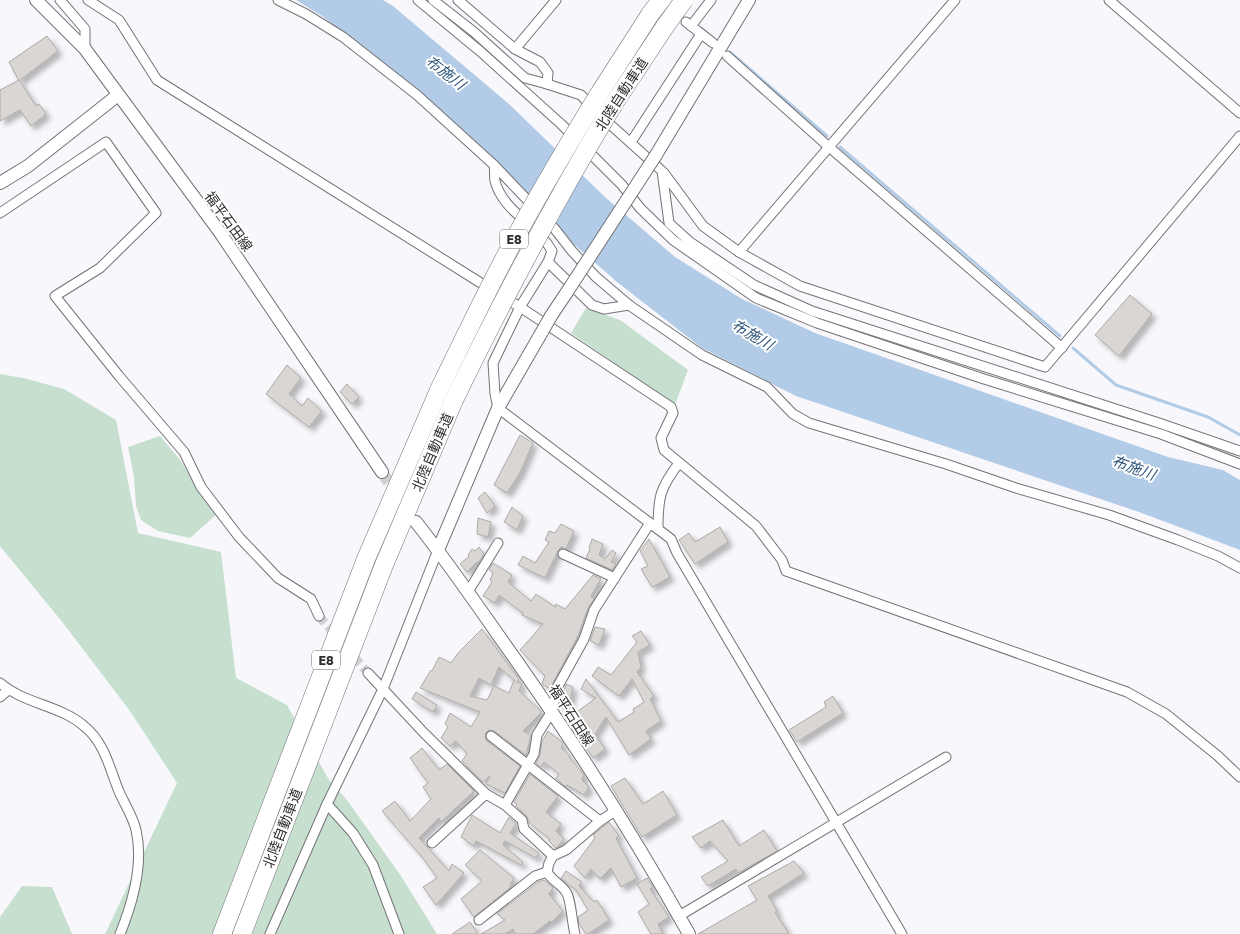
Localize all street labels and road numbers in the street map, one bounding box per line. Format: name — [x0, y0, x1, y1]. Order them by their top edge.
street label: 北陸自動車道 — [591, 54, 651, 134]
street label: 福平石田線 — [202, 188, 256, 254]
road number: E8 — [500, 230, 528, 248]
street label: 北陸自動車道 — [408, 410, 456, 494]
road number: E8 — [312, 650, 340, 670]
street label: 福平石田線 — [546, 681, 598, 749]
street label: 北陸自動車道 — [259, 786, 305, 870]

